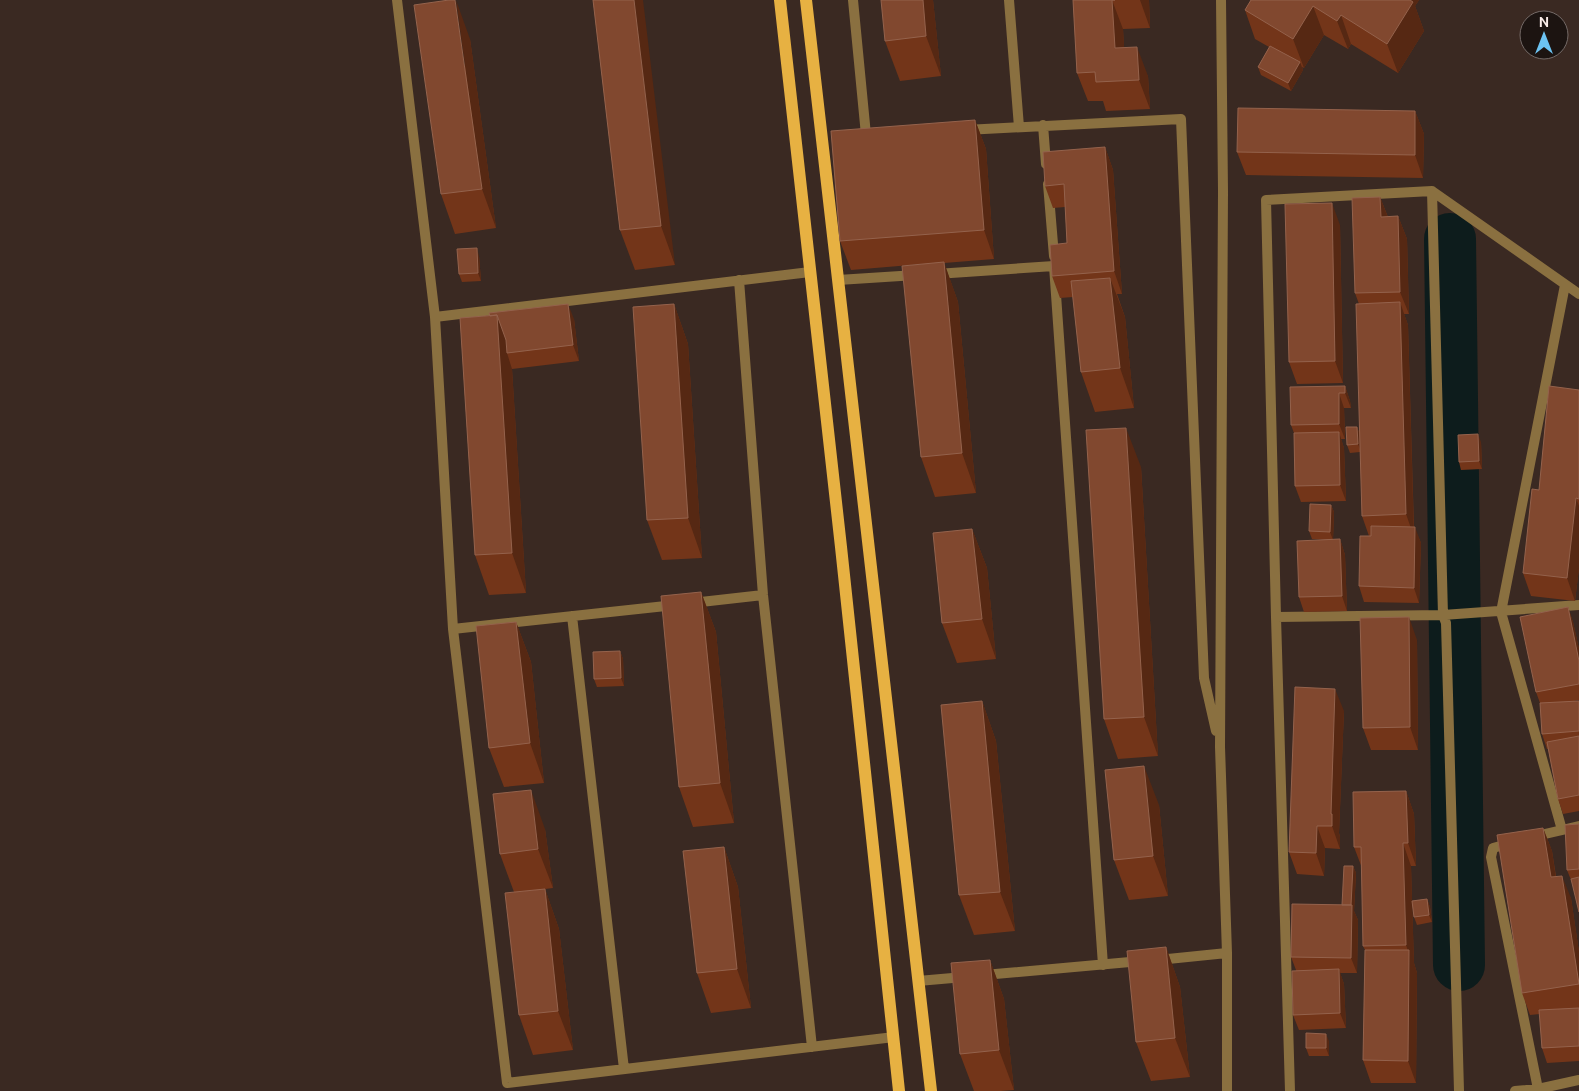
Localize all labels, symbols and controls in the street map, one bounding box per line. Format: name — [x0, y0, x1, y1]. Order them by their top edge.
north arrow — [1519, 10, 1569, 60]
text: N — [1539, 14, 1549, 30]

